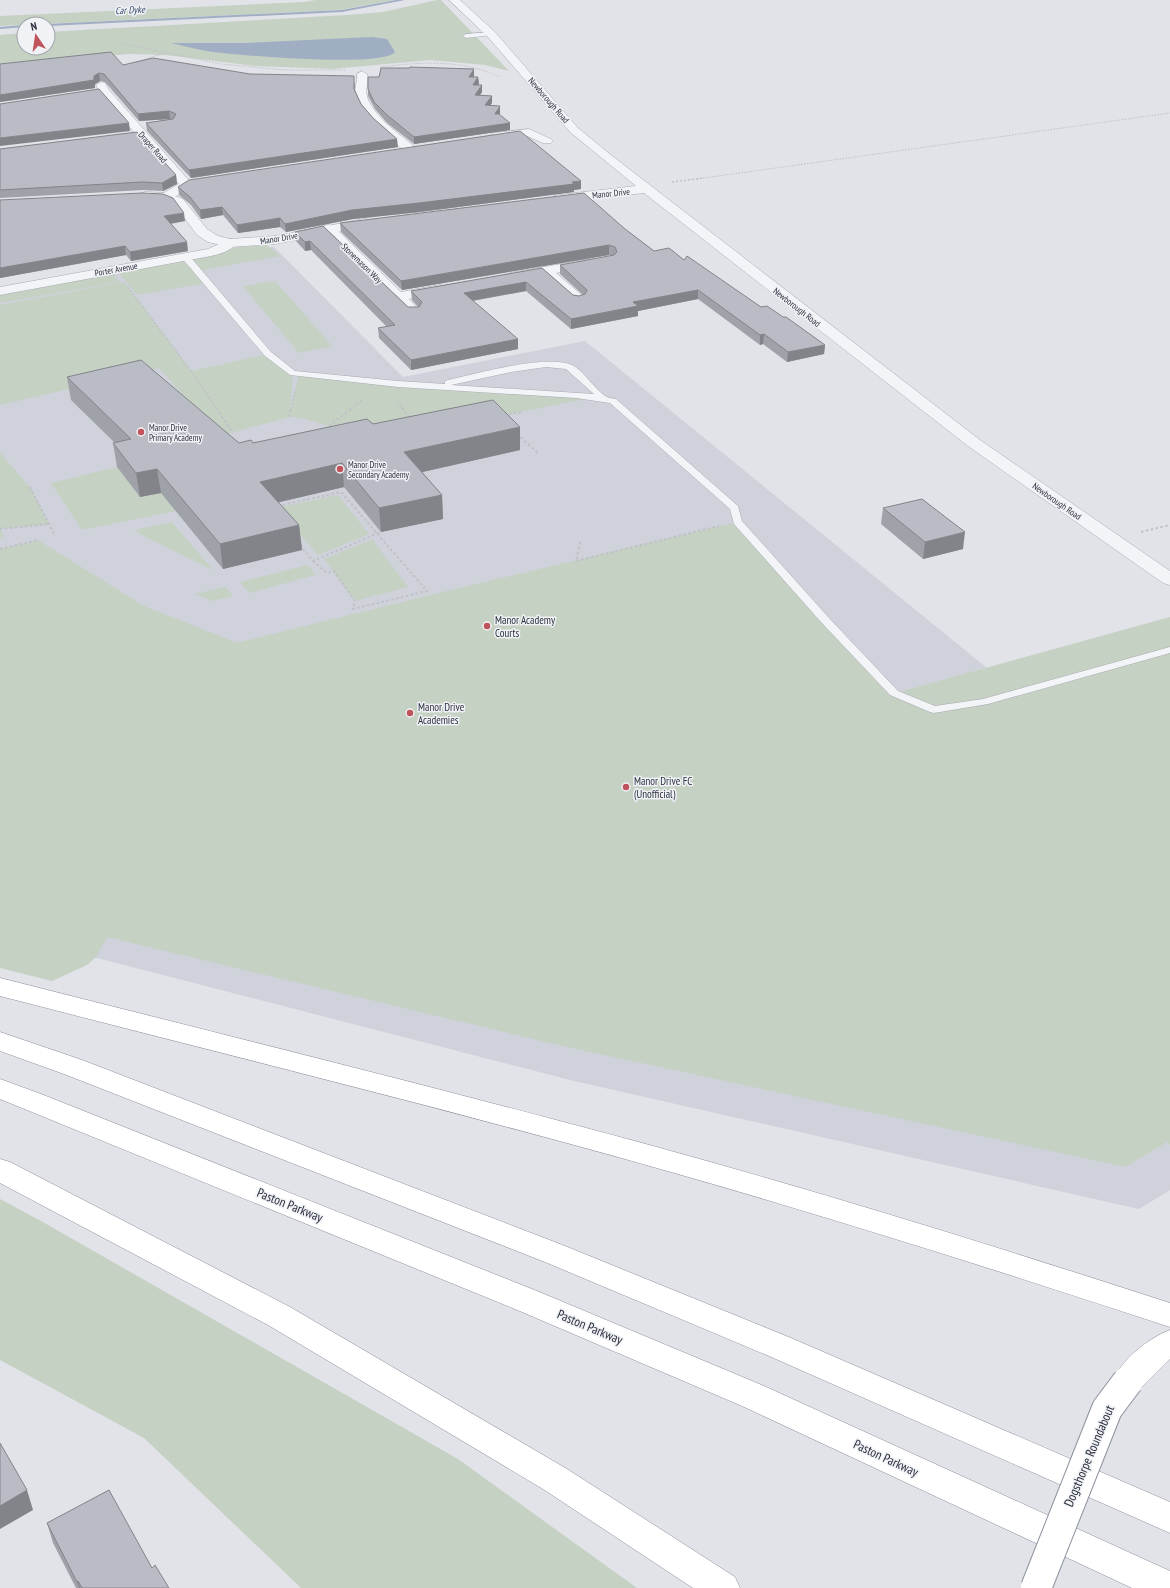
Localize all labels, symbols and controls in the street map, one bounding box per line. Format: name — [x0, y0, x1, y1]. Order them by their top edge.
water label: Car Dyke — [115, 3, 146, 17]
north arrow — [16, 16, 56, 56]
text: N — [29, 19, 38, 34]
street label: Newborough Road — [526, 75, 572, 125]
street label: Draper Road — [136, 129, 170, 165]
street label: Manor Drive — [592, 186, 631, 200]
street label: Manor Drive — [259, 230, 299, 246]
street label: Stonemason Way — [339, 241, 385, 286]
street label: Porter Avenue — [94, 260, 139, 278]
street label: Newborough Road — [771, 285, 823, 329]
place label: Manor Drive Primary Academy — [149, 422, 202, 443]
marker: Manor Drive Primary Academy — [136, 427, 146, 437]
place label: Manor Drive Secondary Academy — [348, 459, 410, 480]
marker: Manor Drive Secondary Academy — [335, 464, 345, 474]
street label: Newborough Road — [1031, 480, 1084, 522]
place label: Manor Academy Courts — [495, 613, 556, 640]
marker: Manor Academy Courts — [482, 621, 492, 631]
place label: Manor Drive Academies — [418, 700, 465, 727]
marker: Manor Drive Academies — [405, 708, 415, 718]
place label: Manor Drive FC (Unofficial) — [634, 774, 692, 801]
marker: Manor Drive FC (Unofficial) — [621, 782, 631, 792]
street label: Paston Parkway — [254, 1184, 326, 1226]
street label: Paston Parkway — [555, 1306, 626, 1348]
street label: Dogsthorpe Roundabout — [1060, 1402, 1118, 1509]
street label: Paston Parkway — [851, 1436, 921, 1480]

